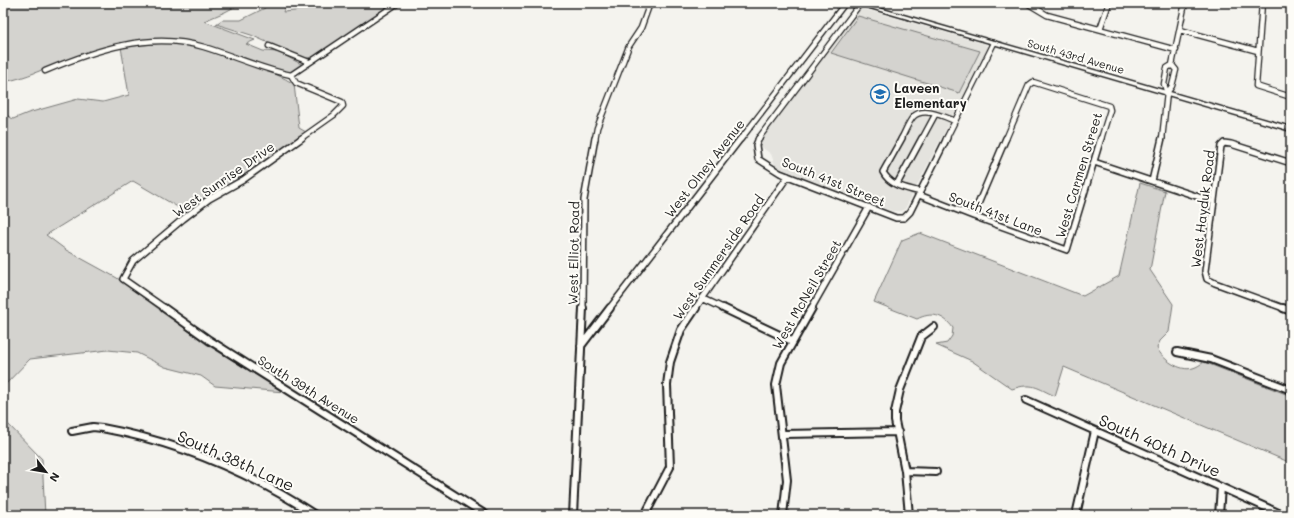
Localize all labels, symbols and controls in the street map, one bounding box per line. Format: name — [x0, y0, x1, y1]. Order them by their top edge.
street label: South 43rd Avenue — [1026, 35, 1126, 77]
place label: Laveen Elementary — [894, 79, 967, 112]
school or university icon: Laveen Elementary — [869, 83, 891, 105]
street label: West Carmen Street — [1051, 110, 1105, 240]
street label: West Olney Avenue — [660, 115, 748, 221]
street label: West Sunrise Drive — [169, 137, 277, 221]
street label: West Hayduk Road — [1186, 149, 1218, 269]
street label: South 41st Street — [780, 152, 889, 210]
street label: South 41st Lane — [947, 187, 1045, 239]
street label: West Summerside Road — [668, 191, 768, 323]
street label: West Elliot Road — [564, 201, 582, 305]
street label: West McNeil Street — [768, 236, 845, 352]
street label: South 39th Avenue — [255, 351, 363, 427]
street label: South 40th Drive — [1096, 409, 1224, 481]
street label: South 38th Lane — [174, 425, 298, 495]
north arrow — [26, 452, 66, 492]
text: N — [46, 470, 64, 485]

